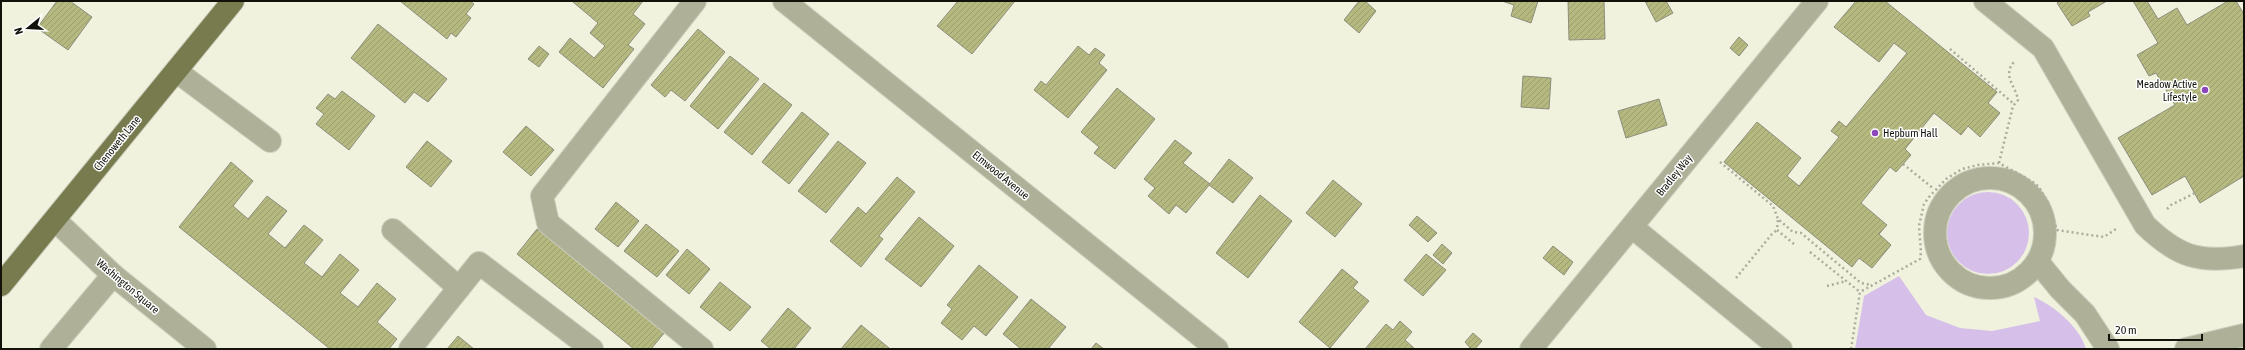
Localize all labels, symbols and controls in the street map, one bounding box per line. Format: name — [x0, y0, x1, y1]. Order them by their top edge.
north arrow — [8, 8, 48, 48]
text: N — [12, 26, 25, 36]
place label: Meadow Active Lifestyle — [2137, 78, 2197, 103]
marker: Meadow Active Lifestyle — [2200, 85, 2210, 95]
street label: Chenoweth Lane — [91, 113, 143, 173]
place label: Hepburn Hall — [1883, 127, 1938, 139]
marker: Hepburn Hall — [1870, 128, 1880, 138]
street label: Elmwood Avenue — [970, 148, 1032, 202]
street label: Bradley Way — [1654, 152, 1695, 198]
street label: Washington Square — [94, 256, 162, 316]
scale bar — [2109, 316, 2202, 342]
text: 20 m — [2115, 323, 2137, 337]

